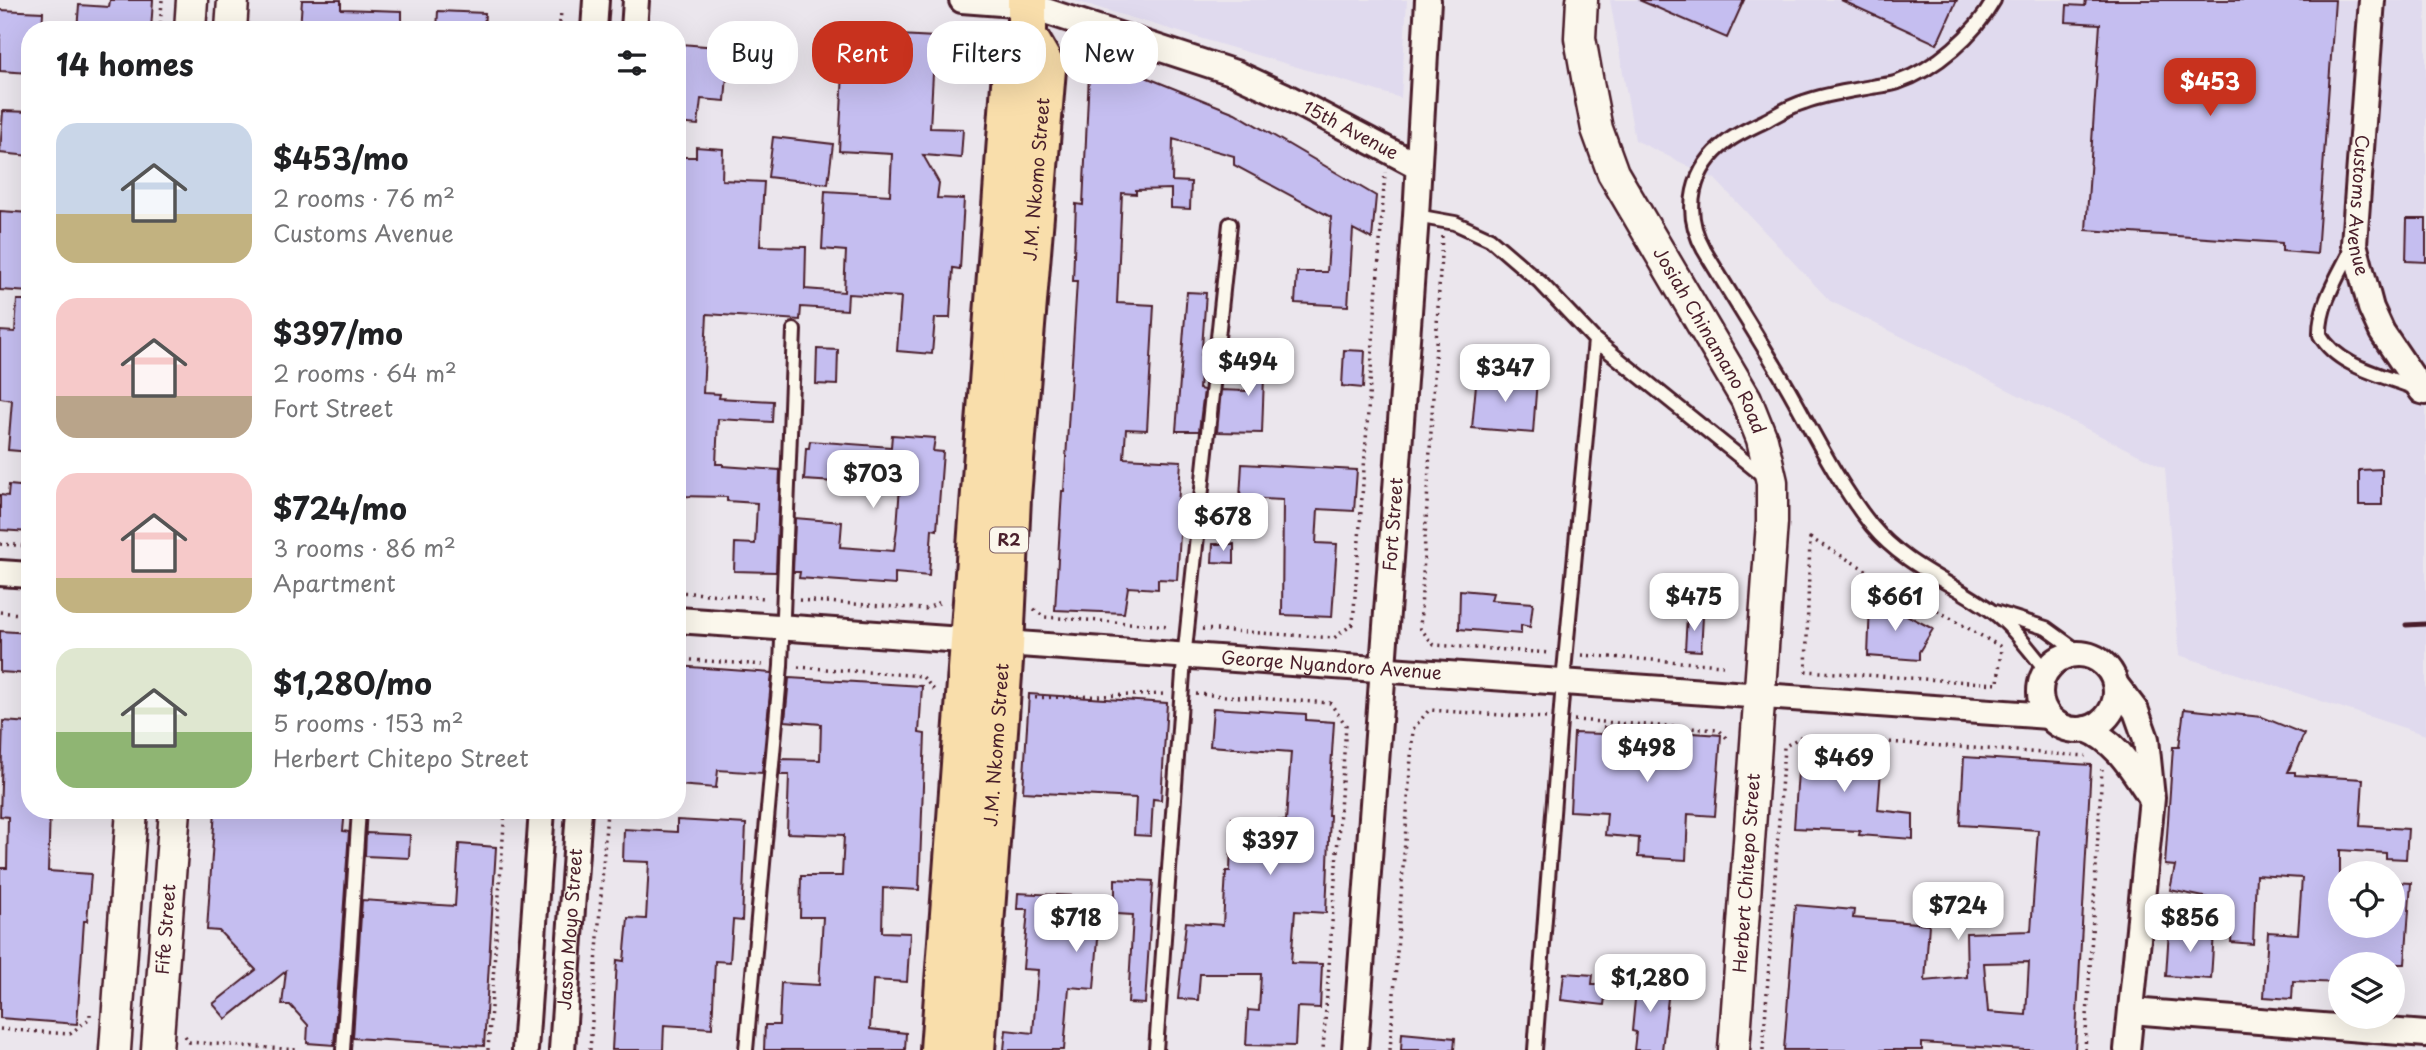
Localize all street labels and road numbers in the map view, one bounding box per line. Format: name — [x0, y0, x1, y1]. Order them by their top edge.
street label: 15th Avenue — [1299, 93, 1404, 166]
street label: J.M. Nkomo Street — [1015, 96, 1056, 262]
street label: Customs Avenue — [2342, 134, 2377, 278]
street label: Josiah Chinamano Road — [1647, 241, 1774, 437]
street label: Fort Street — [1375, 476, 1409, 572]
road number: R2 — [990, 527, 1028, 552]
street label: George Nyandoro Avenue — [1220, 643, 1443, 686]
street label: J.M. Nkomo Street — [976, 662, 1015, 827]
street label: Herbert Chitepo Street — [1725, 772, 1766, 974]
street label: Jason Moyo Street — [550, 847, 588, 1011]
street label: Fife Street — [148, 883, 181, 976]

